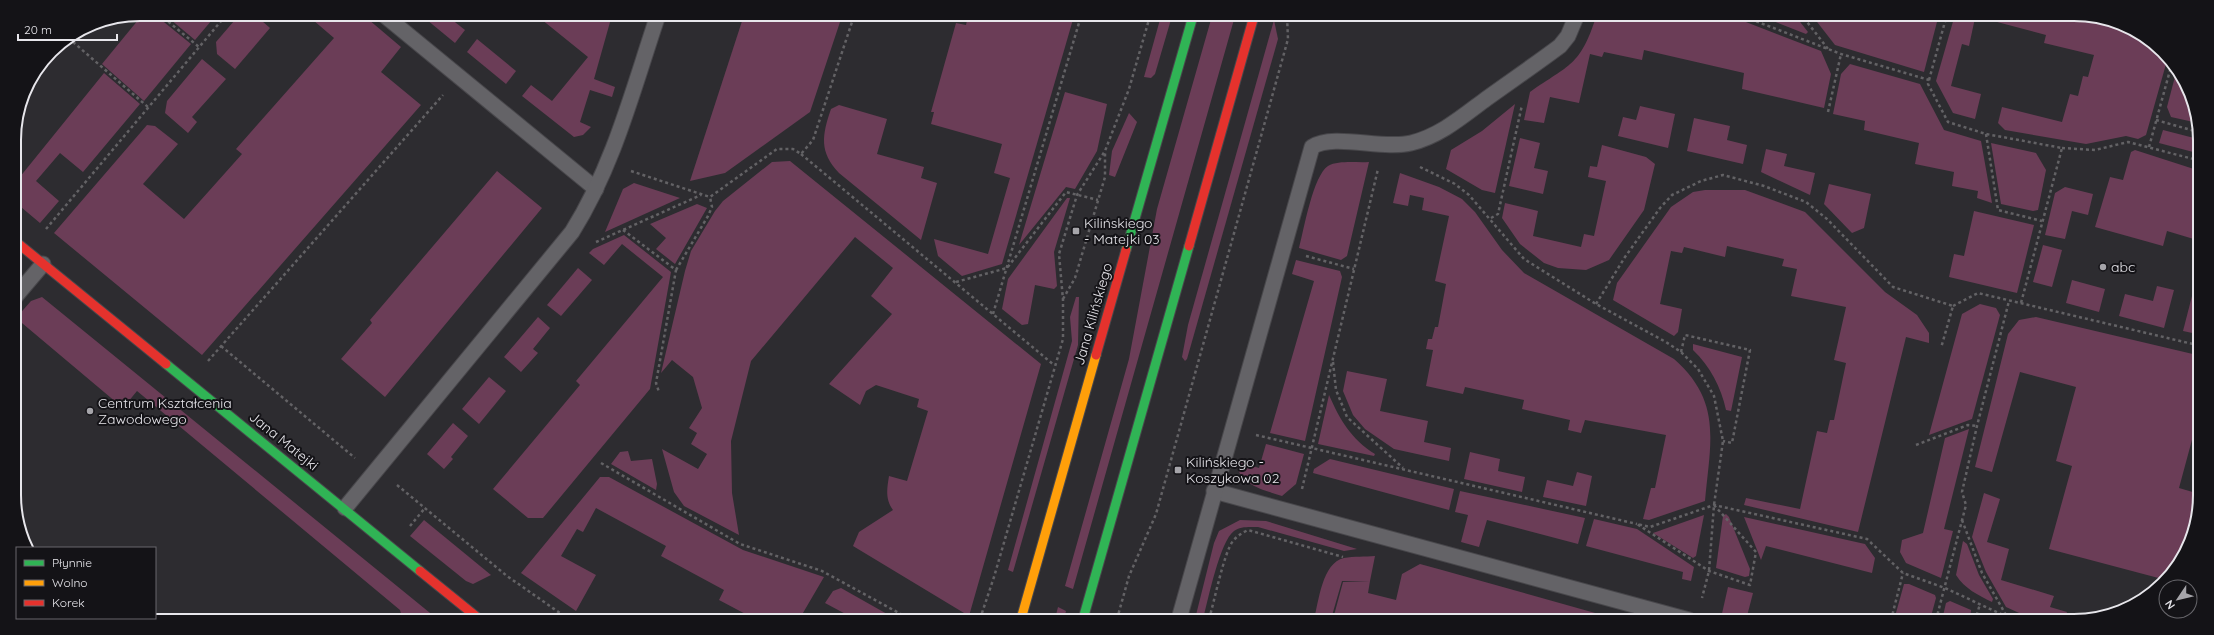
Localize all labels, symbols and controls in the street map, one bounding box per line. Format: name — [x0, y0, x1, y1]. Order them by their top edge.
scale bar — [18, 16, 117, 42]
text: 20 m — [24, 22, 52, 37]
place label: Kilińskiego - Matejki 03 — [1084, 214, 1160, 248]
marker: Kilińskiego - Matejki 03 — [1071, 226, 1081, 236]
place label: abc — [2111, 258, 2135, 276]
street label: Jana Kilińskiego — [1070, 261, 1116, 367]
marker: abc — [2098, 262, 2108, 272]
place label: Centrum Kształcenia Zawodowego — [98, 394, 232, 428]
marker: Centrum Kształcenia Zawodowego — [85, 406, 95, 416]
street label: Jana Matejki — [246, 408, 322, 474]
place label: Kilińskiego - Koszykowa 02 — [1186, 453, 1280, 487]
marker: Kilińskiego - Koszykowa 02 — [1173, 465, 1183, 475]
legend — [16, 547, 156, 619]
text: Płynnie — [52, 555, 92, 570]
text: Wolno — [52, 575, 88, 590]
north arrow — [2158, 579, 2198, 619]
text: Korek — [52, 595, 85, 610]
text: N — [2162, 597, 2178, 612]

